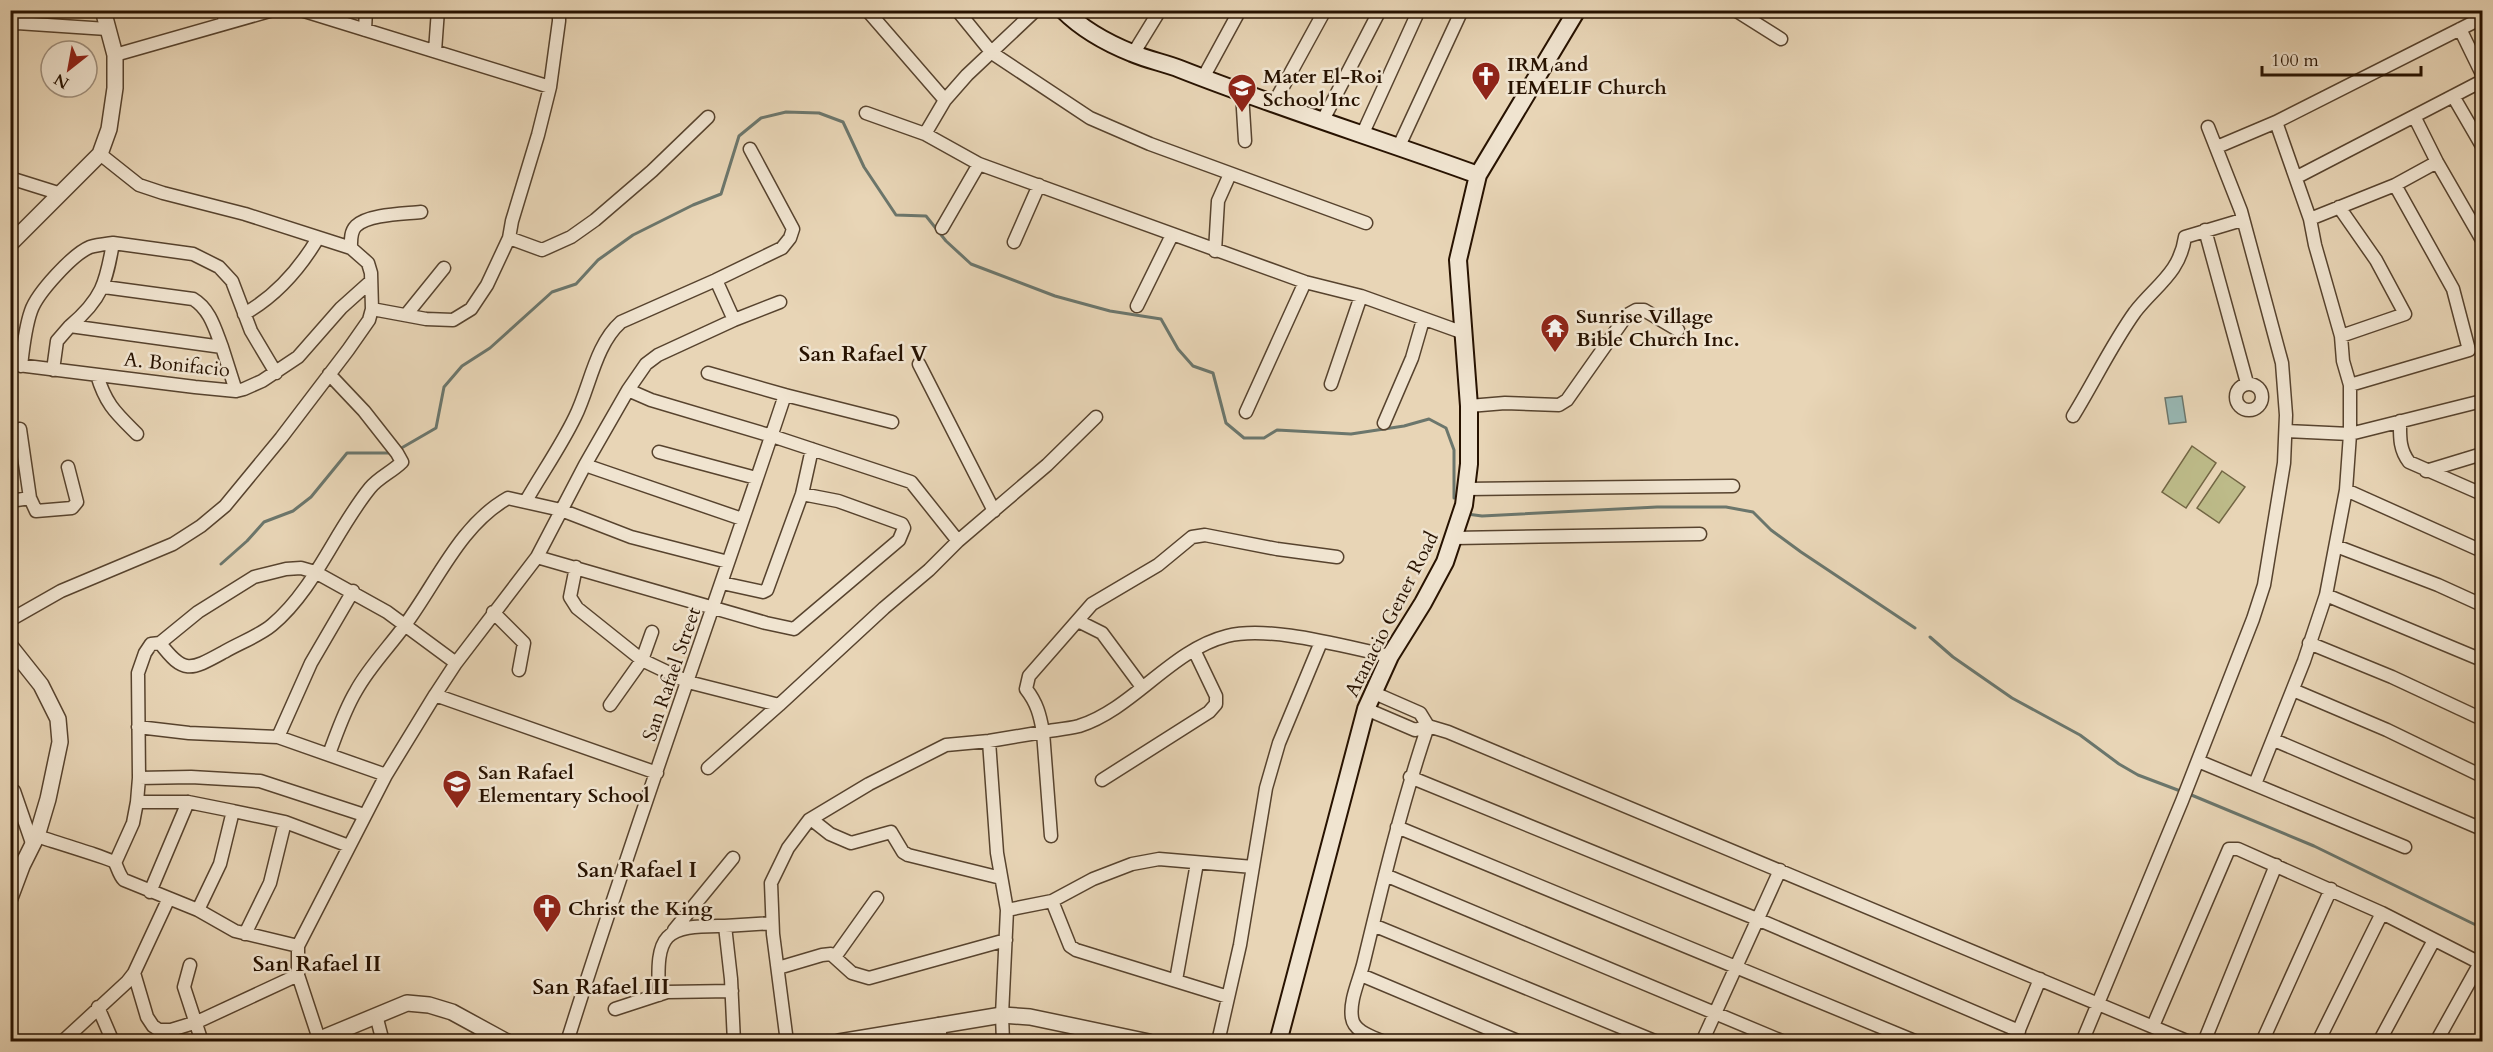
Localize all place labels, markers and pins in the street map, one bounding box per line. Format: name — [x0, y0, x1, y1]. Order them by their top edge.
place label: IRM and IEMELIF Church — [1507, 51, 1667, 101]
church icon: IRM and IEMELIF Church — [1470, 60, 1502, 102]
place label: Mater El-Roi School Inc — [1263, 63, 1383, 113]
school or university icon: Mater El-Roi School Inc — [1226, 72, 1258, 114]
place label: Sunrise Village Bible Church Inc. — [1576, 303, 1740, 353]
temple icon: Sunrise Village Bible Church Inc. — [1539, 312, 1571, 354]
place label: San Rafael Elementary School — [478, 759, 650, 809]
school or university icon: San Rafael Elementary School — [441, 768, 473, 810]
church icon: Christ the King — [531, 892, 563, 934]
place label: Christ the King — [568, 895, 712, 922]

